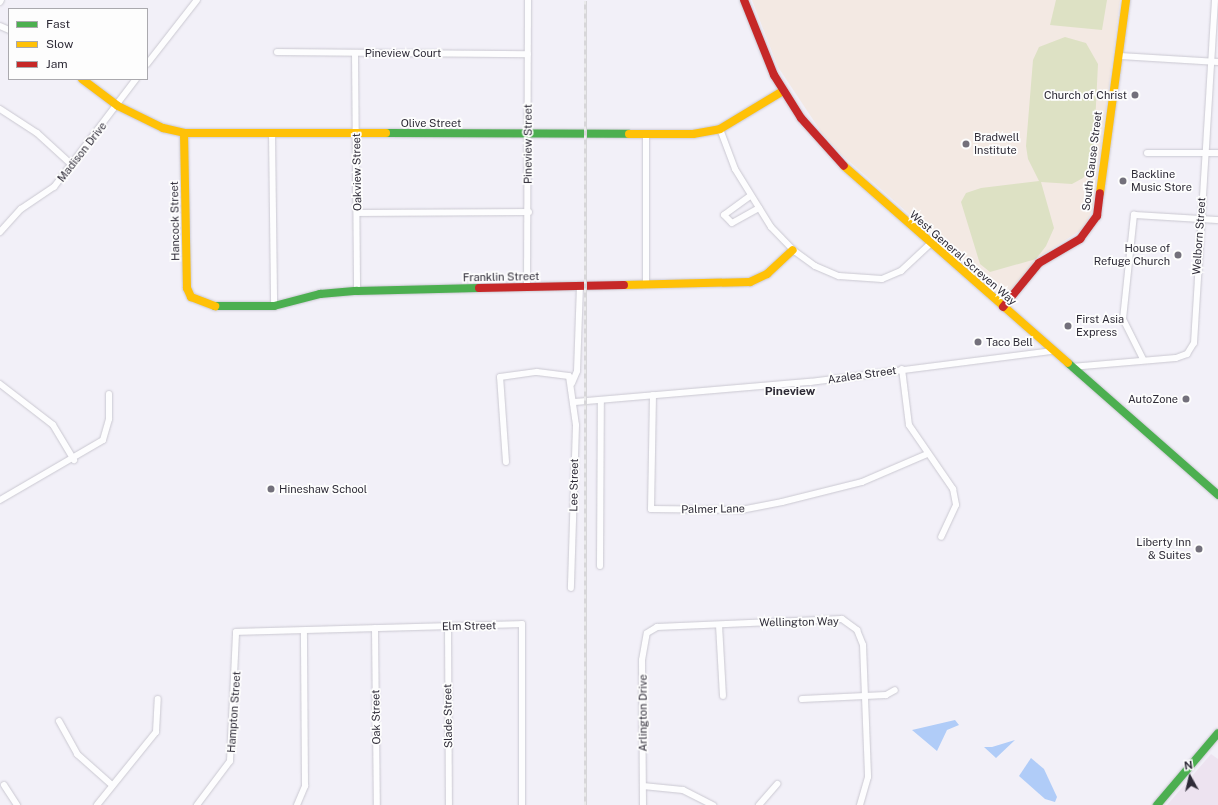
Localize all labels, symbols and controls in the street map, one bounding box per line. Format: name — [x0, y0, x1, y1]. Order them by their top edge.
legend — [8, 8, 148, 80]
text: Fast — [46, 17, 70, 31]
text: Slow — [46, 37, 73, 51]
street label: Pineview Court — [365, 46, 441, 60]
text: Jam — [46, 57, 68, 71]
place label: Church of Christ — [1044, 88, 1127, 102]
marker: Church of Christ — [1130, 90, 1140, 100]
street label: Pineview Street — [521, 104, 535, 184]
street label: South Gause Street — [1079, 110, 1105, 212]
street label: Olive Street — [401, 116, 461, 130]
street label: Madison Drive — [55, 119, 109, 185]
place label: Bradwell Institute — [974, 131, 1019, 157]
street label: Oakview Street — [350, 133, 364, 211]
marker: Bradwell Institute — [961, 139, 971, 149]
place label: Backline Music Store — [1131, 168, 1192, 194]
marker: Backline Music Store — [1118, 176, 1128, 186]
street label: Hancock Street — [168, 181, 182, 261]
street label: Welborn Street — [1190, 197, 1208, 275]
street label: West General Screven Way — [907, 208, 1019, 308]
place label: House of Refuge Church — [1094, 242, 1170, 268]
marker: House of Refuge Church — [1173, 250, 1183, 260]
street label: Franklin Street — [463, 270, 539, 284]
place label: First Asia Express — [1076, 313, 1124, 339]
marker: First Asia Express — [1063, 321, 1073, 331]
place label: Taco Bell — [986, 335, 1033, 349]
marker: Taco Bell — [973, 337, 983, 347]
street label: Azalea Street — [827, 364, 897, 386]
district label: Pineview — [765, 385, 815, 399]
place label: AutoZone — [1128, 392, 1178, 406]
marker: AutoZone — [1181, 394, 1191, 404]
street label: Lee Street — [567, 458, 581, 512]
place label: Hineshaw School — [279, 482, 367, 496]
marker: Hineshaw School — [266, 484, 276, 494]
street label: Palmer Lane — [681, 502, 745, 516]
place label: Liberty Inn & Suites — [1136, 536, 1191, 562]
marker: Liberty Inn & Suites — [1194, 544, 1204, 554]
street label: Wellington Way — [759, 615, 839, 629]
street label: Elm Street — [442, 619, 496, 633]
street label: Hampton Street — [225, 671, 243, 753]
street label: Arlington Drive — [636, 674, 650, 752]
street label: Slade Street — [441, 684, 455, 748]
street label: Oak Street — [369, 689, 383, 745]
north arrow — [1170, 757, 1210, 797]
text: N — [1183, 759, 1193, 772]

